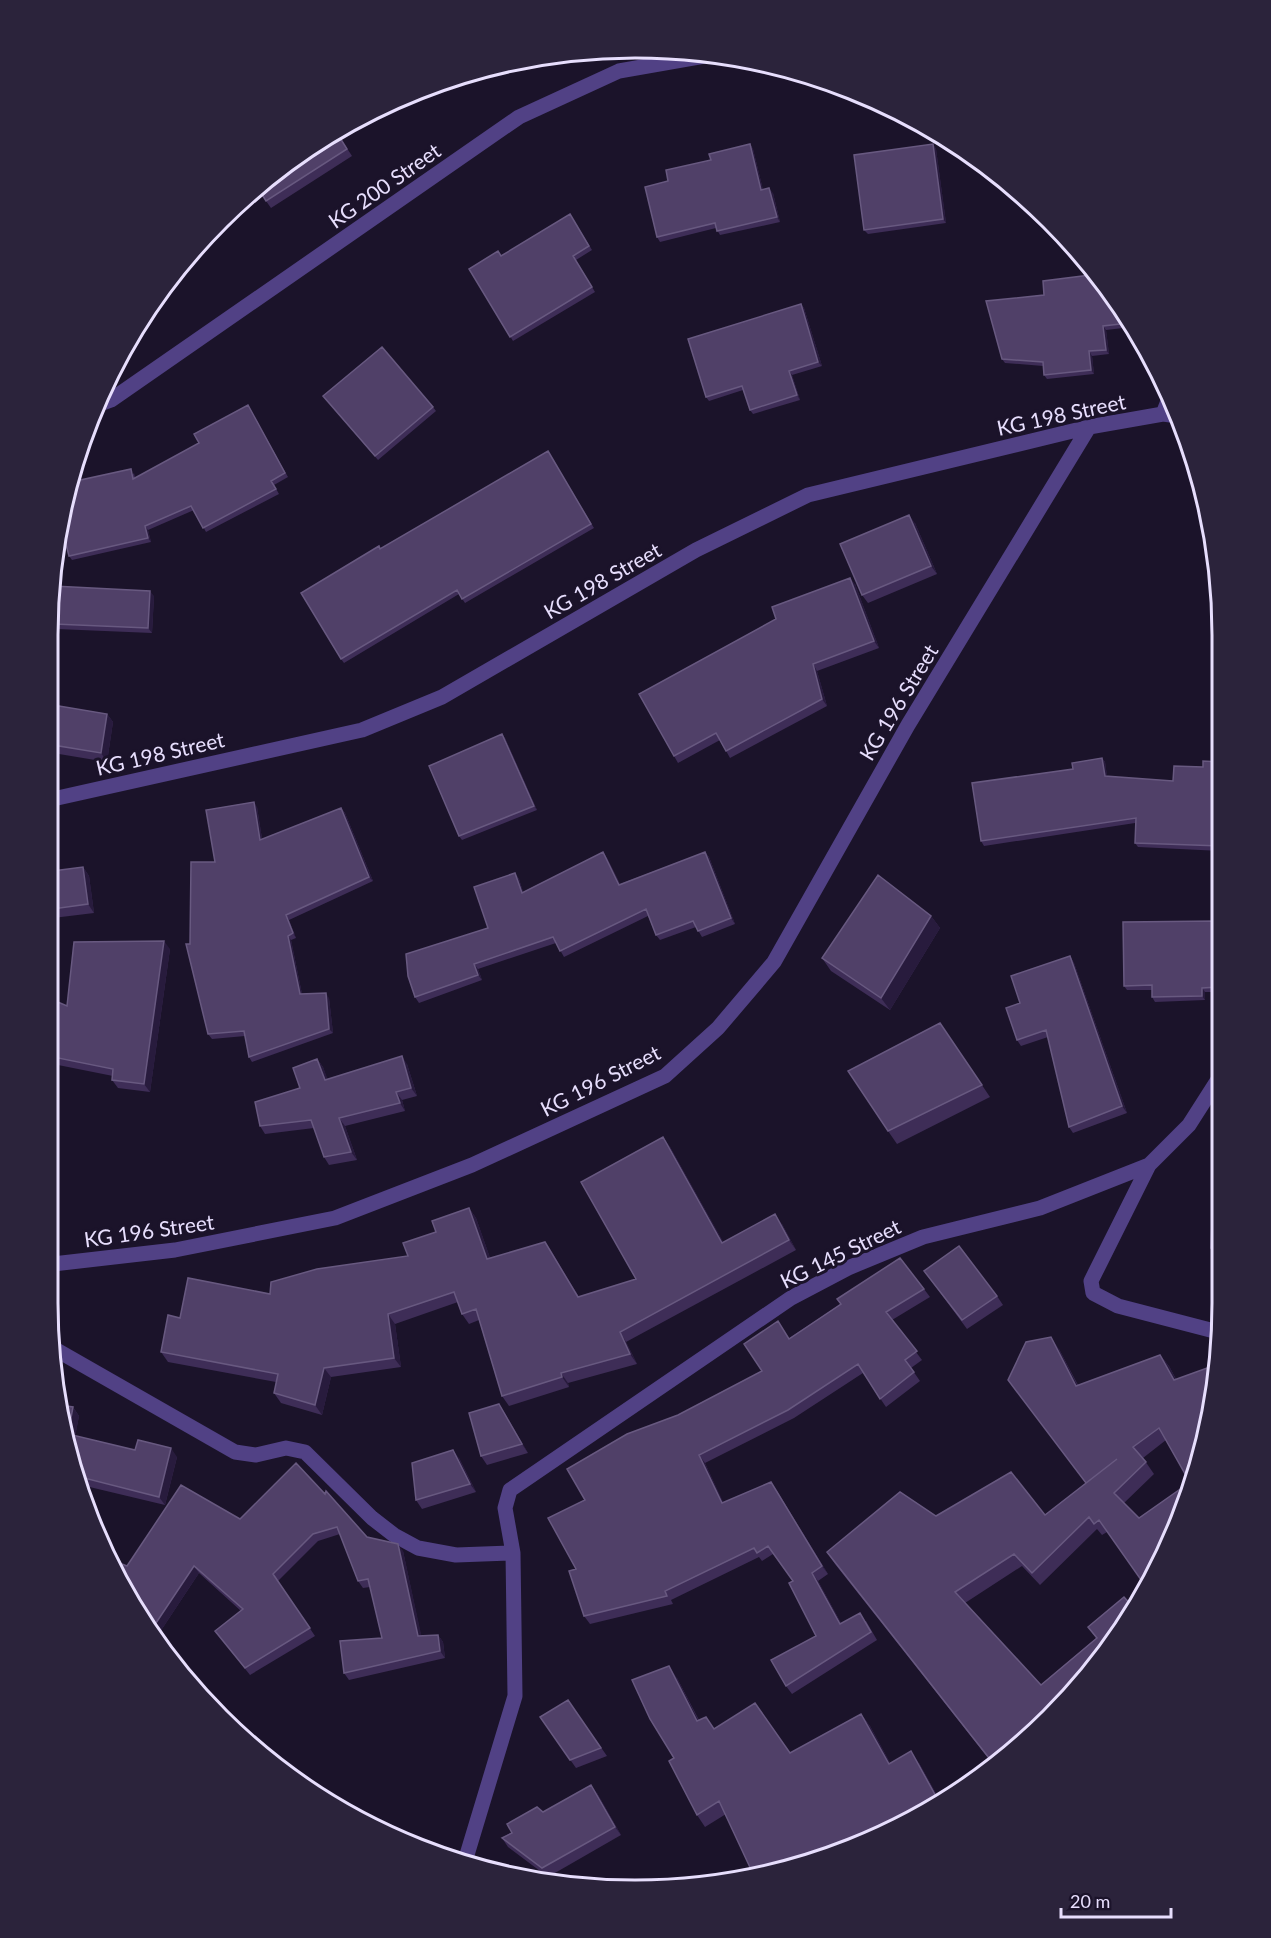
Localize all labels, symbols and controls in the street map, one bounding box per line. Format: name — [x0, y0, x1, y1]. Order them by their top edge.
street label: KG 200 Street — [323, 137, 445, 233]
street label: KG 198 Street — [994, 388, 1128, 440]
street label: KG 198 Street — [539, 536, 665, 624]
street label: KG 196 Street — [854, 639, 943, 765]
street label: KG 198 Street — [93, 726, 227, 780]
street label: KG 196 Street — [536, 1039, 664, 1121]
street label: KG 196 Street — [82, 1208, 216, 1251]
street label: KG 145 Street — [776, 1213, 905, 1293]
scale bar — [1061, 1881, 1170, 1919]
text: 20 m — [1070, 1890, 1110, 1912]

